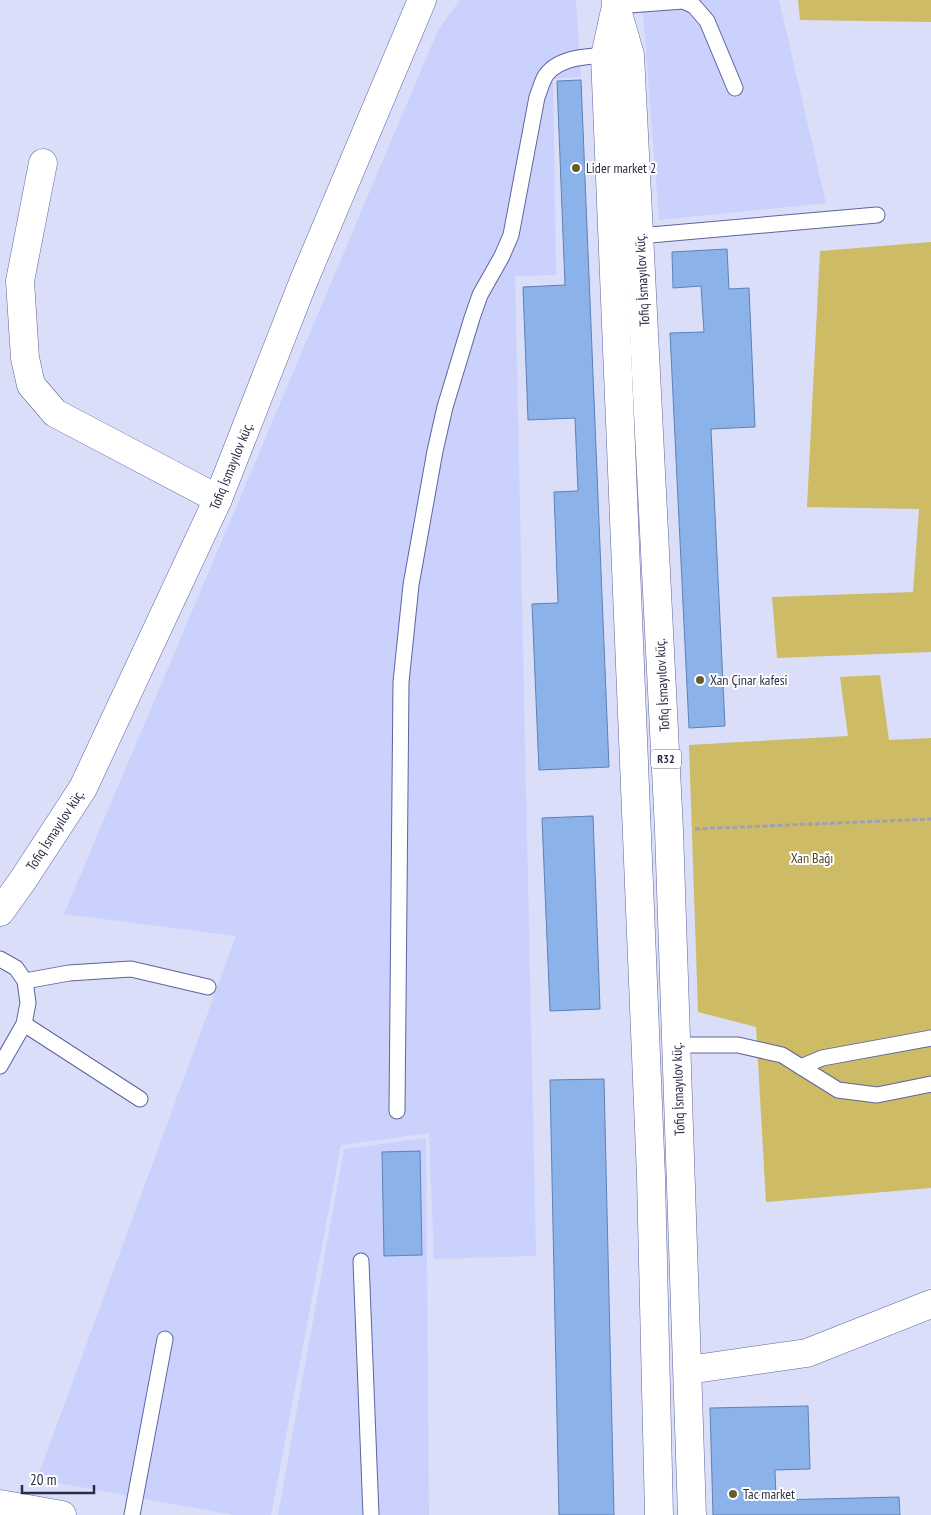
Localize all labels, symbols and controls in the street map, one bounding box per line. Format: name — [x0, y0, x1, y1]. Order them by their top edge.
place label: Lider market 2 — [586, 159, 656, 177]
marker: Lider market 2 — [570, 162, 582, 174]
street label: Tofiq İsmayılov küç. — [631, 233, 653, 327]
street label: Tofiq İsmayılov küç. — [205, 419, 257, 513]
street label: Tofiq İsmayılov küç. — [651, 638, 673, 732]
place label: Xan Çinar kafesi — [710, 671, 788, 689]
marker: Xan Çinar kafesi — [694, 674, 706, 686]
road number: R32 — [651, 750, 681, 769]
street label: Tofiq İsmayılov küç. — [22, 786, 88, 874]
park label: Xan Bağı — [791, 849, 833, 867]
street label: Tofiq İsmayılov küç. — [667, 1042, 689, 1136]
scale bar — [22, 1462, 95, 1494]
text: 20 m — [30, 1470, 56, 1489]
place label: Tac market — [743, 1485, 795, 1503]
marker: Tac market — [727, 1488, 739, 1500]

